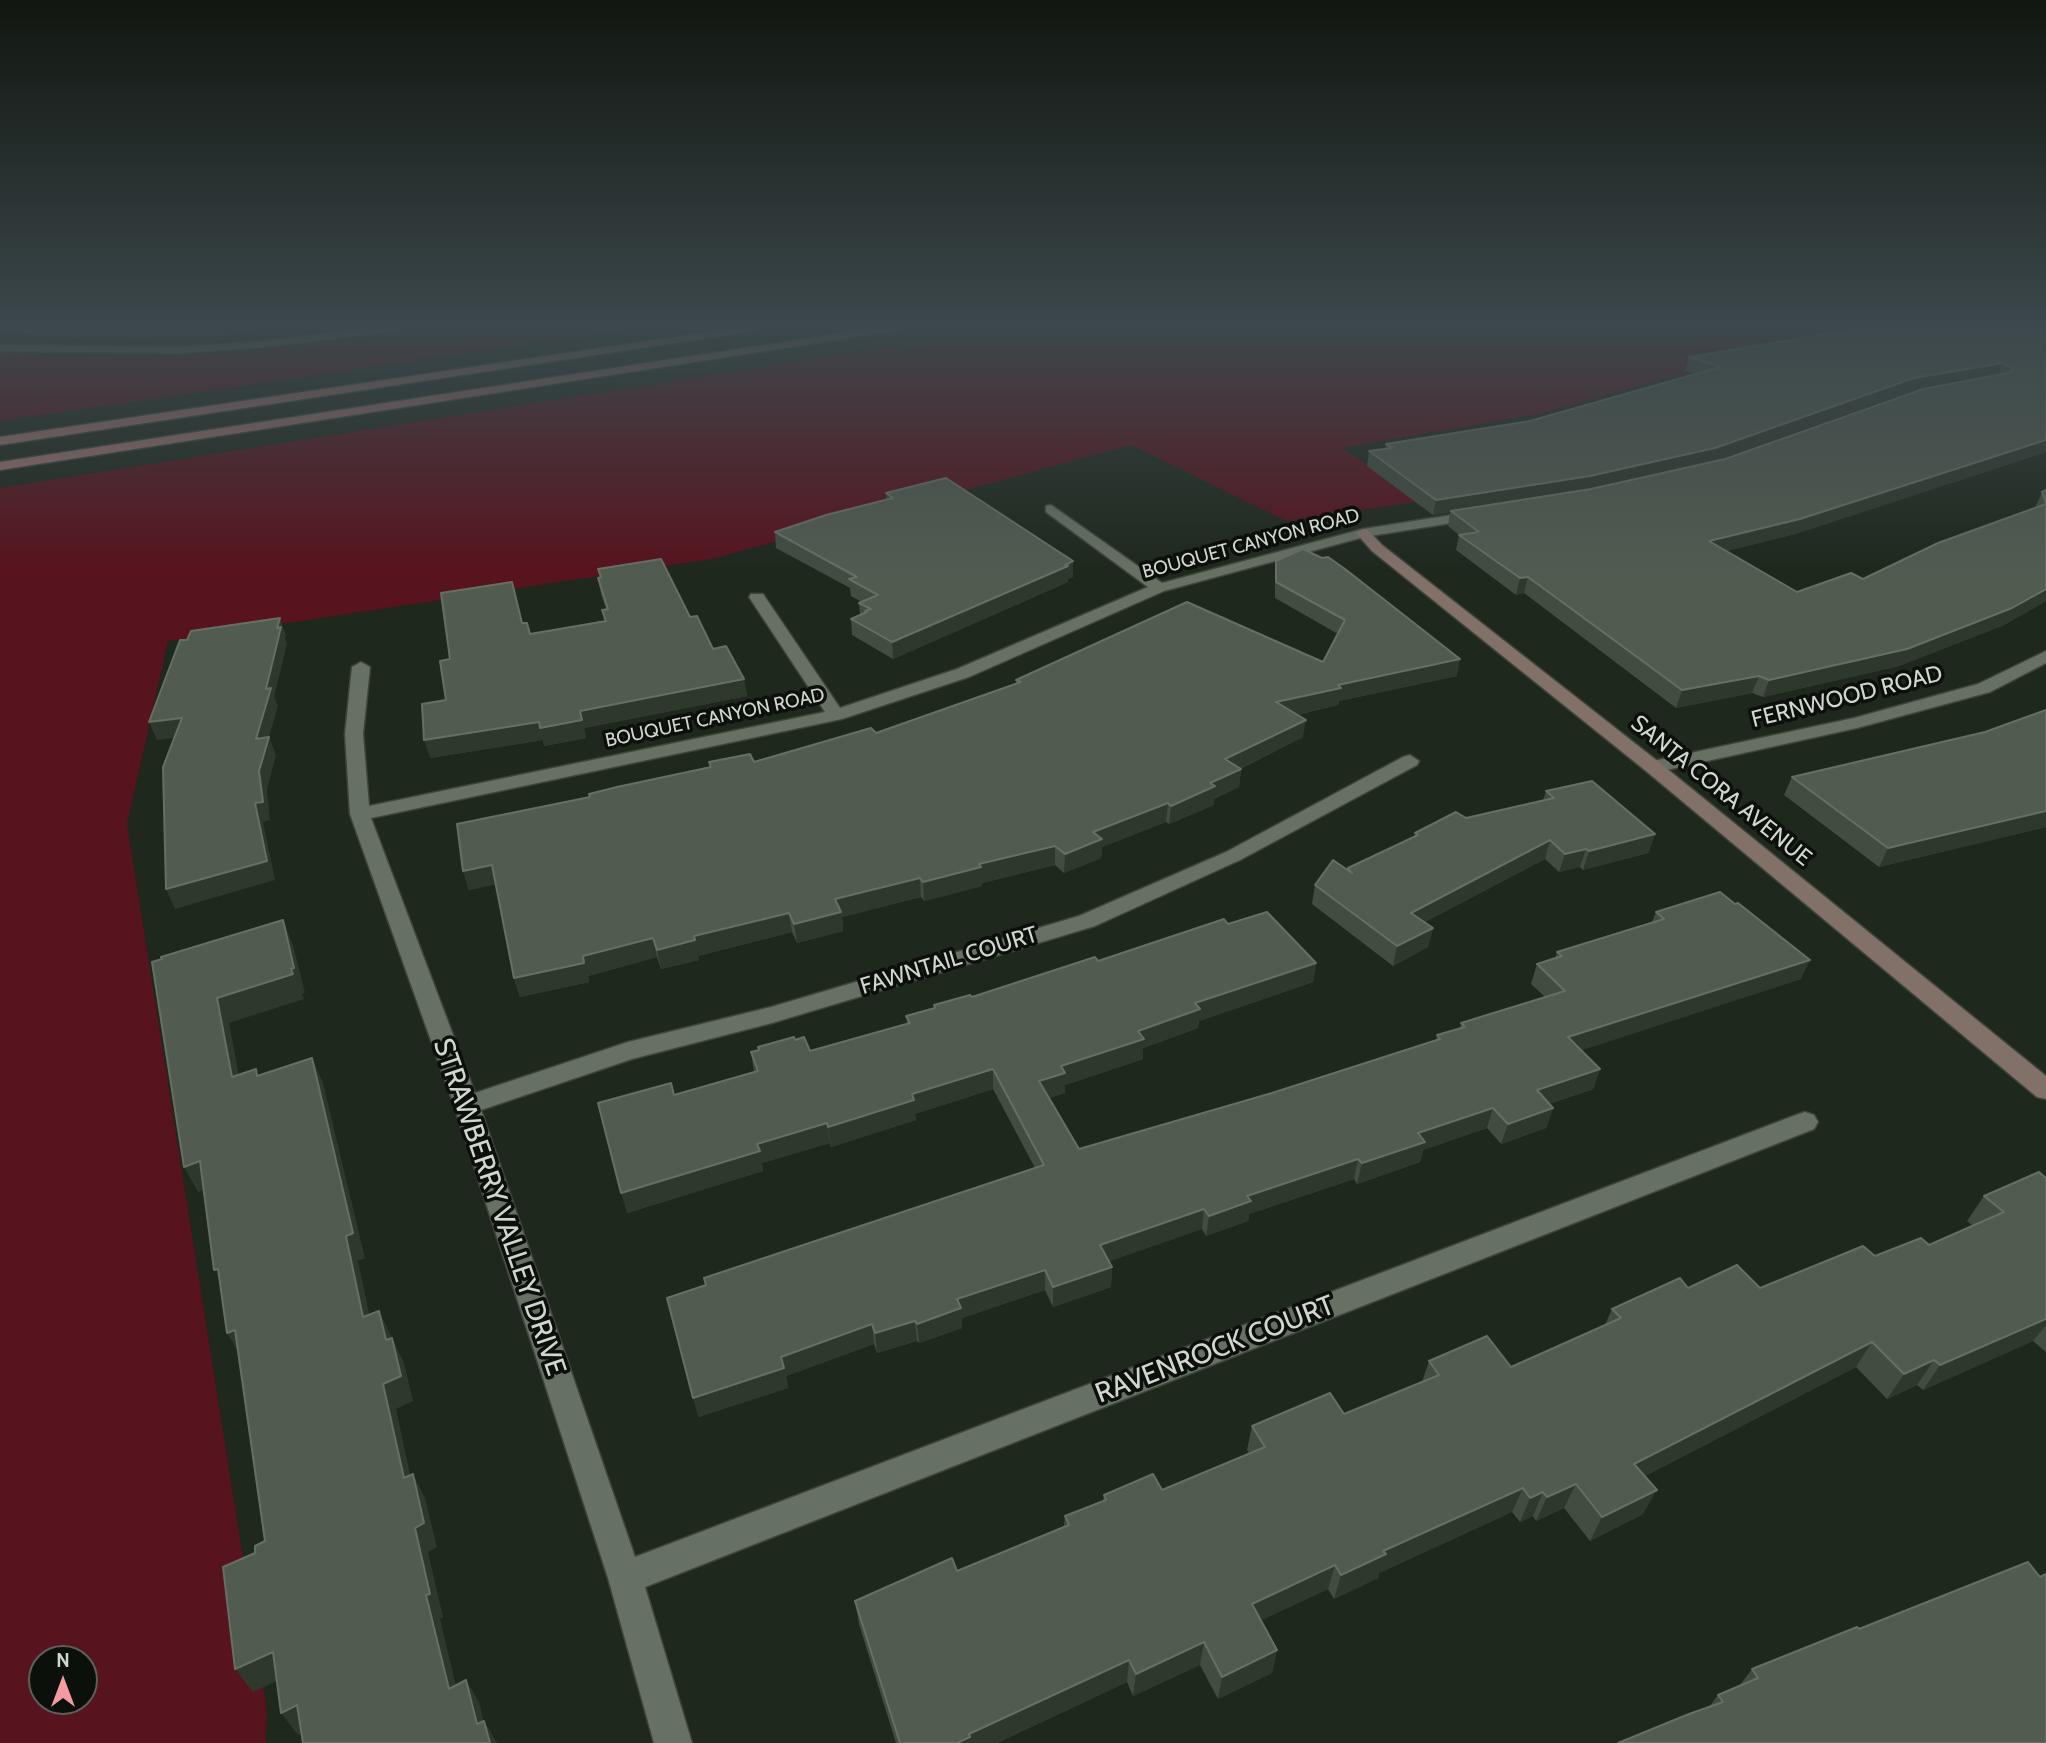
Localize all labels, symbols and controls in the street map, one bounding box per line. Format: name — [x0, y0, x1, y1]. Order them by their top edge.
street label: BOUQUET CANYON ROAD — [1140, 504, 1362, 584]
street label: FERNWOOD ROAD — [1749, 660, 1945, 734]
street label: BOUQUET CANYON ROAD — [603, 684, 827, 752]
street label: SANTA CORA AVENUE — [1625, 710, 1817, 872]
street label: FAWNTAIL COURT — [857, 921, 1041, 1001]
street label: STRAWBERRY VALLEY DRIVE — [425, 1034, 573, 1380]
street label: RAVENROCK COURT — [1091, 1289, 1339, 1411]
north arrow — [28, 1645, 98, 1715]
text: N — [56, 1649, 70, 1672]

